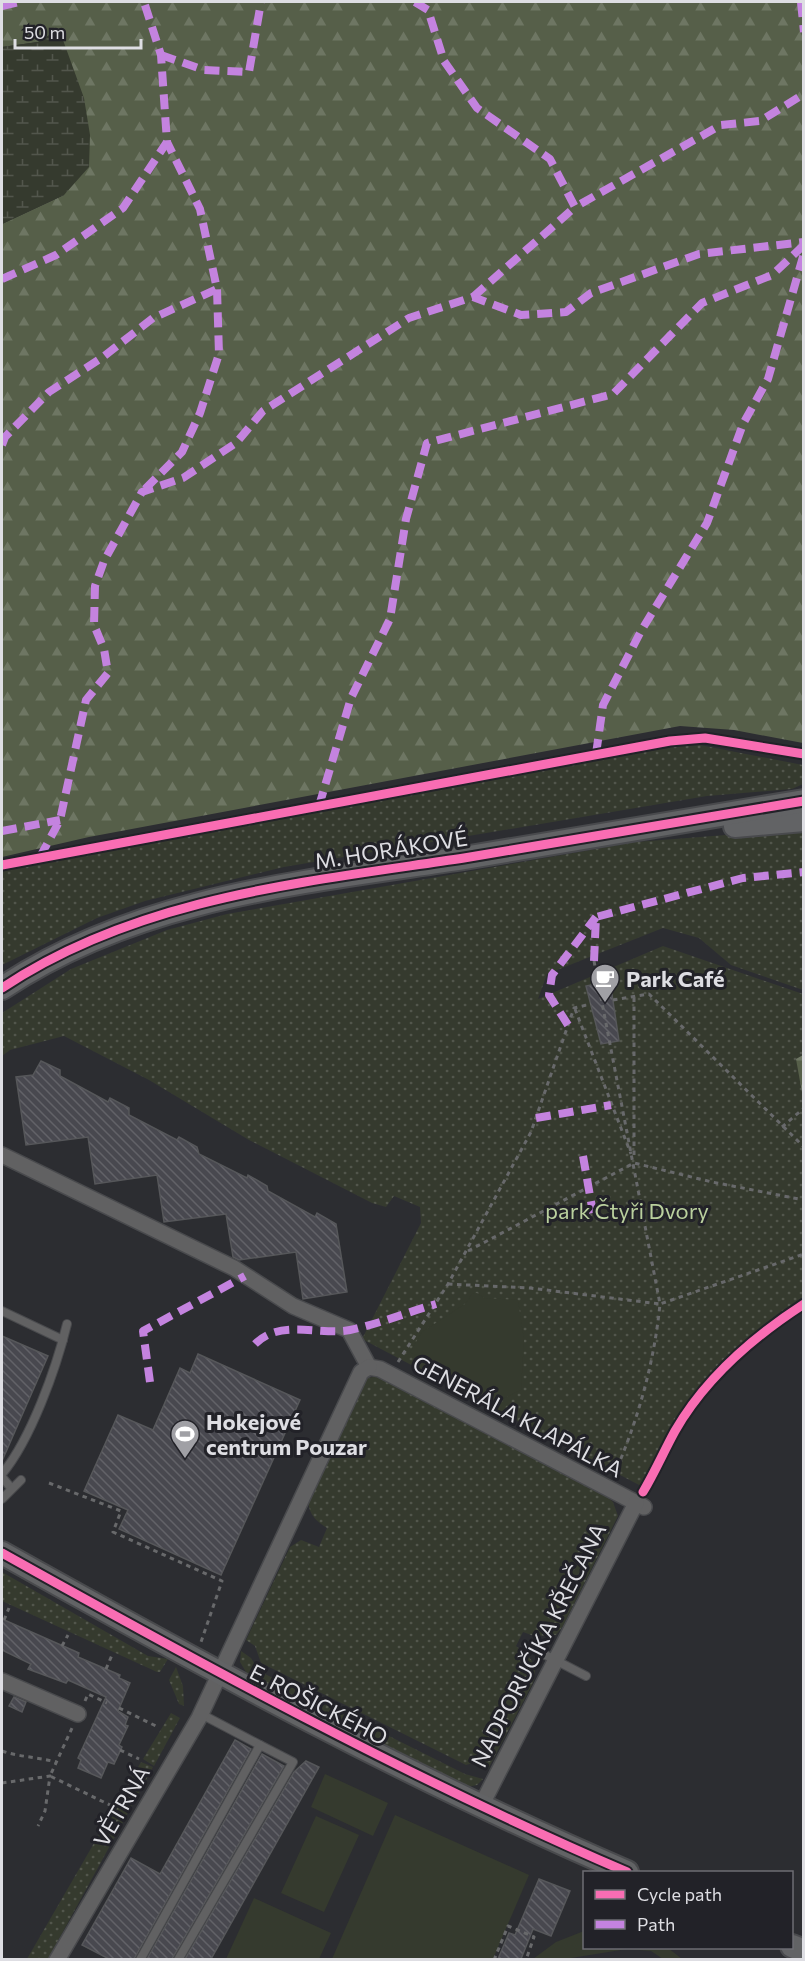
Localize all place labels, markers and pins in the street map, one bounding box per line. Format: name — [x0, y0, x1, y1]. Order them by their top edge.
cafe icon: Park Café — [589, 962, 621, 1004]
place label: Park Café — [626, 965, 725, 992]
place label: Hokejové centrum Pouzar — [206, 1408, 367, 1460]
sports icon: Hokejové centrum Pouzar — [169, 1418, 201, 1460]

